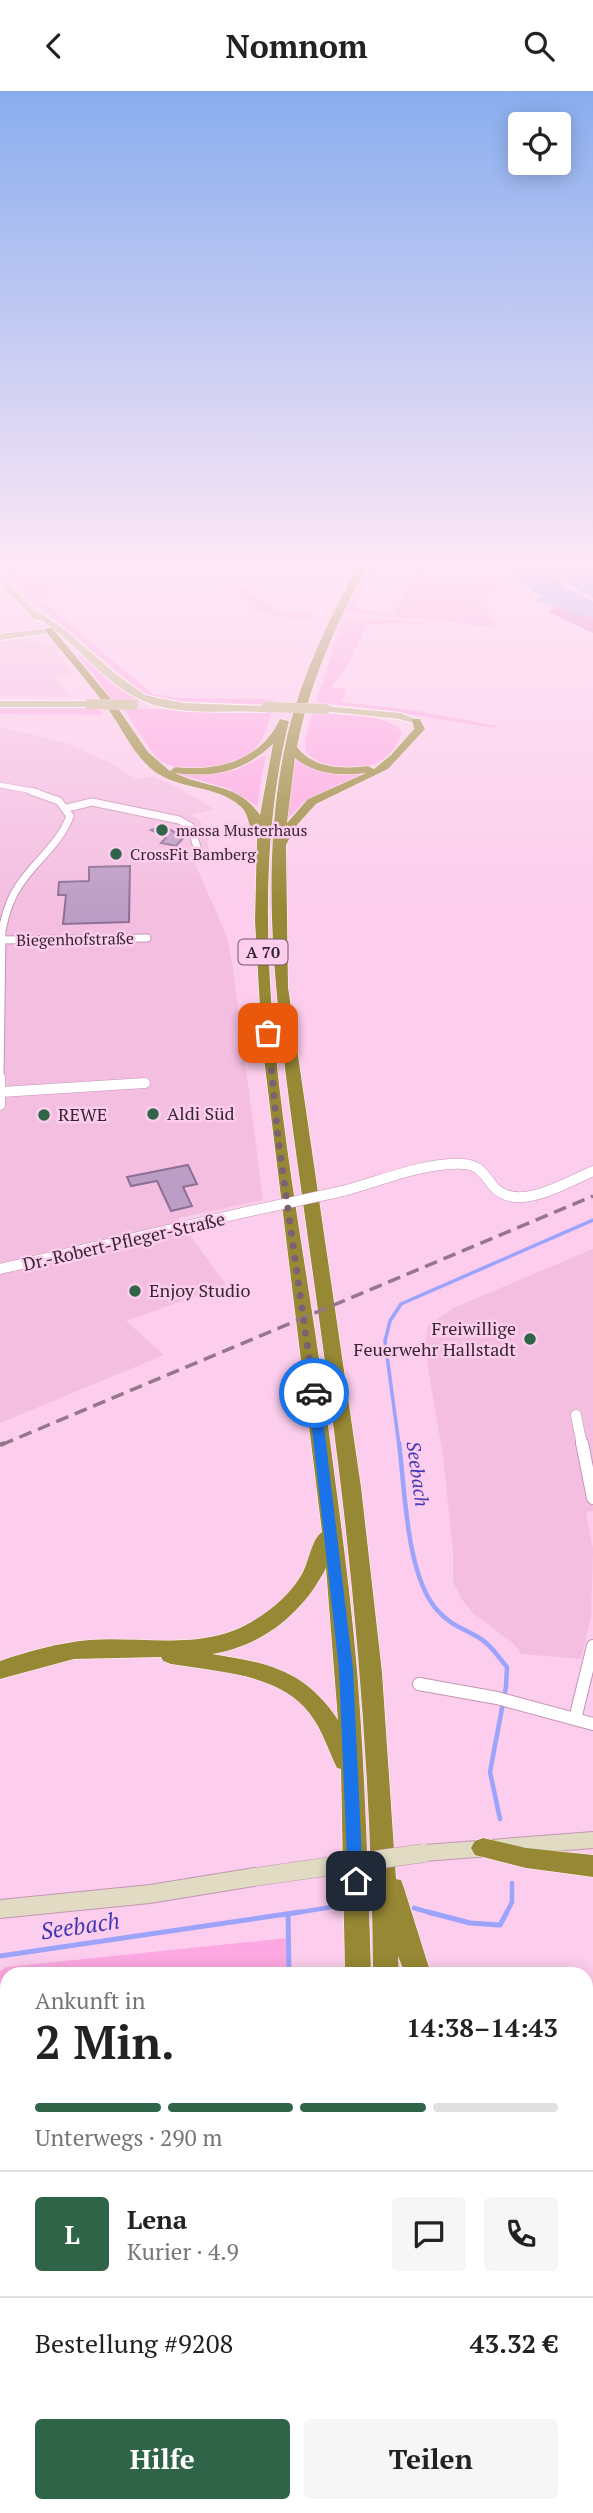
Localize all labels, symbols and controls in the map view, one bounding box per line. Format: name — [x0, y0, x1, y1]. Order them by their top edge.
text: Nomnom — [225, 25, 368, 67]
icon: back — [35, 27, 73, 65]
icon: search — [520, 27, 558, 65]
map controls — [508, 112, 571, 175]
button: locate — [508, 112, 571, 175]
place label: massa Musterhaus — [176, 819, 307, 841]
marker: massa Musterhaus — [154, 822, 170, 838]
place label: CrossFit Bamberg — [130, 843, 256, 865]
marker: CrossFit Bamberg — [108, 846, 124, 862]
street label: Biegenhofstraße — [16, 927, 134, 951]
road number: A 70 — [238, 939, 288, 965]
pin — [238, 1003, 298, 1063]
icon: bag — [249, 1014, 287, 1052]
place label: Aldi Süd — [167, 1101, 234, 1125]
place label: REWE — [58, 1102, 107, 1126]
marker: Aldi Süd — [145, 1106, 161, 1122]
marker: REWE — [36, 1107, 52, 1123]
street label: Dr.-Robert-Pfleger-Straße — [20, 1206, 227, 1276]
place label: Enjoy Studio — [149, 1278, 251, 1302]
marker: Enjoy Studio — [127, 1283, 143, 1299]
place label: Freiwillige Feuerwehr Hallstadt — [354, 1316, 516, 1361]
marker: Freiwillige Feuerwehr Hallstadt — [522, 1331, 538, 1347]
courier — [279, 1358, 349, 1428]
icon: car — [295, 1374, 333, 1412]
water label: Seebach — [402, 1440, 435, 1508]
pin — [326, 1851, 386, 1911]
icon: home — [337, 1862, 375, 1900]
water label: Seebach — [38, 1905, 122, 1946]
text: Ankunft in — [35, 1985, 145, 2016]
text: 14:38–14:43 — [406, 2010, 558, 2044]
text: 2 Min. — [35, 2011, 175, 2072]
text: Unterwegs · 290 m — [35, 2122, 222, 2153]
button: chat — [392, 2197, 466, 2271]
button: phone — [484, 2197, 558, 2271]
text: Lena — [127, 2202, 187, 2236]
text: L — [64, 2217, 80, 2251]
text: Kurier · 4.9 — [127, 2236, 239, 2267]
text: Bestellung #9208 — [35, 2326, 233, 2360]
text: 43.32 € — [470, 2326, 558, 2360]
button: Hilfe — [35, 2419, 290, 2499]
button: Teilen — [304, 2419, 558, 2499]

